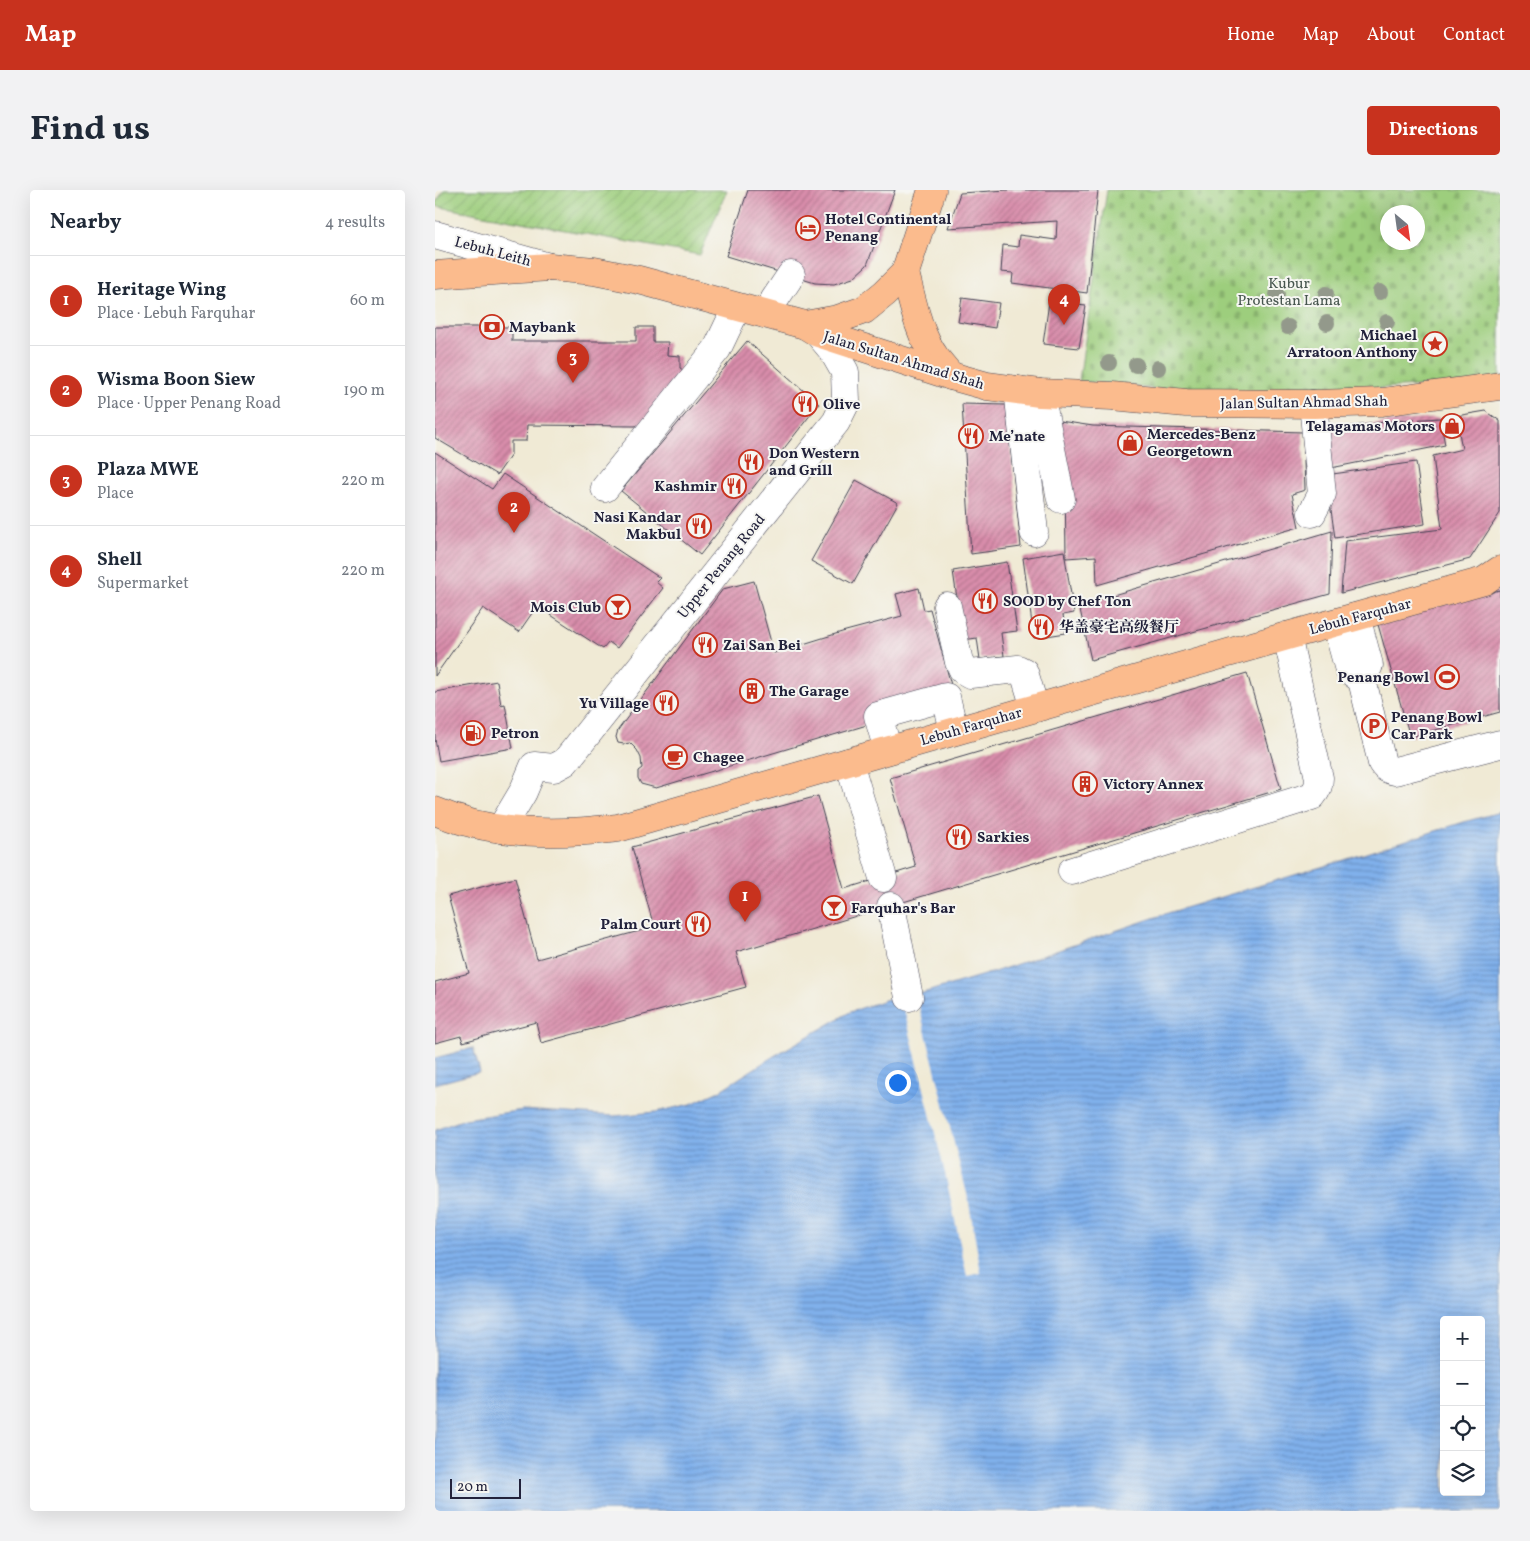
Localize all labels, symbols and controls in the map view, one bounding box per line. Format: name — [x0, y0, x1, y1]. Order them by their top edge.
text: Map — [25, 18, 76, 52]
text: Home — [1227, 23, 1275, 48]
text: Map — [1303, 23, 1339, 48]
text: About — [1367, 23, 1415, 48]
text: Contact — [1443, 23, 1505, 48]
text: Find us — [30, 106, 150, 154]
button: Directions — [1367, 106, 1500, 155]
north arrow — [1380, 205, 1425, 250]
text: Nearby — [50, 208, 121, 237]
place label: Hotel Continental Penang — [825, 210, 951, 248]
text: 4 results — [325, 212, 385, 234]
hotel icon: Hotel Continental Penang — [795, 215, 821, 241]
street label: Lebuh Leith — [452, 232, 533, 273]
park label: Kubur Protestan Lama — [1238, 274, 1340, 312]
text: Heritage Wing — [97, 277, 226, 303]
pin: 4 — [1048, 284, 1080, 325]
text: 1 — [63, 290, 69, 312]
text: 60 m — [350, 290, 385, 312]
text: Place · Lebuh Farquhar — [97, 303, 255, 325]
bank icon: Maybank — [479, 314, 505, 340]
place label: Maybank — [509, 318, 576, 339]
place label: Michael Arratoon Anthony — [1287, 326, 1418, 364]
street label: Jalan Sultan Ahmad Shah — [820, 327, 987, 396]
place icon: Michael Arratoon Anthony — [1422, 331, 1448, 357]
pin: 3 — [557, 342, 589, 383]
text: Wisma Boon Siew — [97, 367, 255, 393]
text: 2 — [62, 380, 70, 402]
text: 190 m — [343, 380, 385, 402]
restaurant icon: Olive — [792, 391, 818, 417]
street label: Jalan Sultan Ahmad Shah — [1220, 392, 1388, 415]
text: Place · Upper Penang Road — [97, 393, 281, 415]
place label: Olive — [823, 395, 861, 416]
shop icon: Telagamas Motors — [1439, 413, 1465, 439]
place label: Telagamas Motors — [1306, 417, 1435, 438]
restaurant icon: Me’nate — [958, 423, 984, 449]
place label: Mercedes-Benz Georgetown — [1147, 425, 1256, 463]
place label: Me’nate — [989, 427, 1045, 448]
shop icon: Mercedes-Benz Georgetown — [1117, 430, 1143, 456]
place label: Don Western and Grill — [769, 444, 860, 482]
restaurant icon: Don Western and Grill — [738, 449, 764, 475]
text: Plaza MWE — [97, 457, 199, 483]
text: 3 — [62, 470, 70, 492]
text: 220 m — [341, 470, 385, 492]
restaurant icon: Kashmir — [721, 473, 747, 499]
place label: Kashmir — [654, 477, 717, 498]
text: Place — [97, 483, 134, 505]
pin: 2 — [498, 492, 530, 533]
place label: Nasi Kandar Makbul — [594, 508, 681, 546]
street label: Upper Penang Road — [673, 510, 771, 624]
restaurant icon: Nasi Kandar Makbul — [686, 513, 712, 539]
text: Shell — [97, 547, 142, 573]
text: 4 — [61, 560, 71, 582]
text: 220 m — [341, 560, 385, 582]
text: Supermarket — [97, 573, 189, 595]
restaurant icon: SOOD by Chef Ton — [972, 588, 998, 614]
place label: SOOD by Chef Ton — [1003, 592, 1132, 613]
bar icon: Mois Club — [605, 594, 631, 620]
street label: Lebuh Farquhar — [1307, 594, 1414, 641]
place label: Mois Club — [530, 598, 601, 619]
restaurant icon: 华盖豪宅高级餐厅 — [1028, 614, 1054, 640]
place label: 华盖豪宅高级餐厅 — [1059, 618, 1179, 639]
restaurant icon: Zai San Bei — [692, 632, 718, 658]
place label: Zai San Bei — [723, 636, 801, 657]
sports icon: Penang Bowl — [1434, 664, 1460, 690]
place label: Penang Bowl — [1338, 668, 1429, 689]
building icon: The Garage — [739, 678, 765, 704]
place label: The Garage — [769, 682, 849, 703]
restaurant icon: Yu Village — [653, 690, 679, 716]
place label: Yu Village — [579, 694, 649, 715]
street label: Lebuh Farquhar — [918, 703, 1025, 752]
place label: Penang Bowl Car Park — [1391, 708, 1482, 746]
parking icon: Penang Bowl Car Park — [1361, 713, 1387, 739]
fuel station icon: Petron — [460, 720, 486, 746]
place label: Petron — [491, 724, 539, 745]
cafe icon: Chagee — [662, 744, 688, 770]
place label: Chagee — [693, 748, 745, 769]
building icon: Victory Annex — [1072, 771, 1098, 797]
place label: Victory Annex — [1103, 775, 1204, 796]
restaurant icon: Sarkies — [946, 824, 972, 850]
place label: Sarkies — [977, 828, 1030, 849]
pin: 1 — [729, 881, 761, 922]
bar icon: Farquhar's Bar — [821, 895, 847, 921]
place label: Farquhar's Bar — [851, 899, 955, 920]
restaurant icon: Palm Court — [685, 911, 711, 937]
place label: Palm Court — [600, 915, 681, 936]
your location — [885, 1070, 911, 1096]
map controls — [1440, 1316, 1485, 1496]
button: + — [1440, 1316, 1485, 1361]
button: − — [1440, 1361, 1485, 1406]
button: locate — [1440, 1406, 1485, 1451]
button: layers — [1440, 1451, 1485, 1496]
scale bar — [450, 1476, 521, 1499]
text: 20 m — [457, 1478, 488, 1497]

